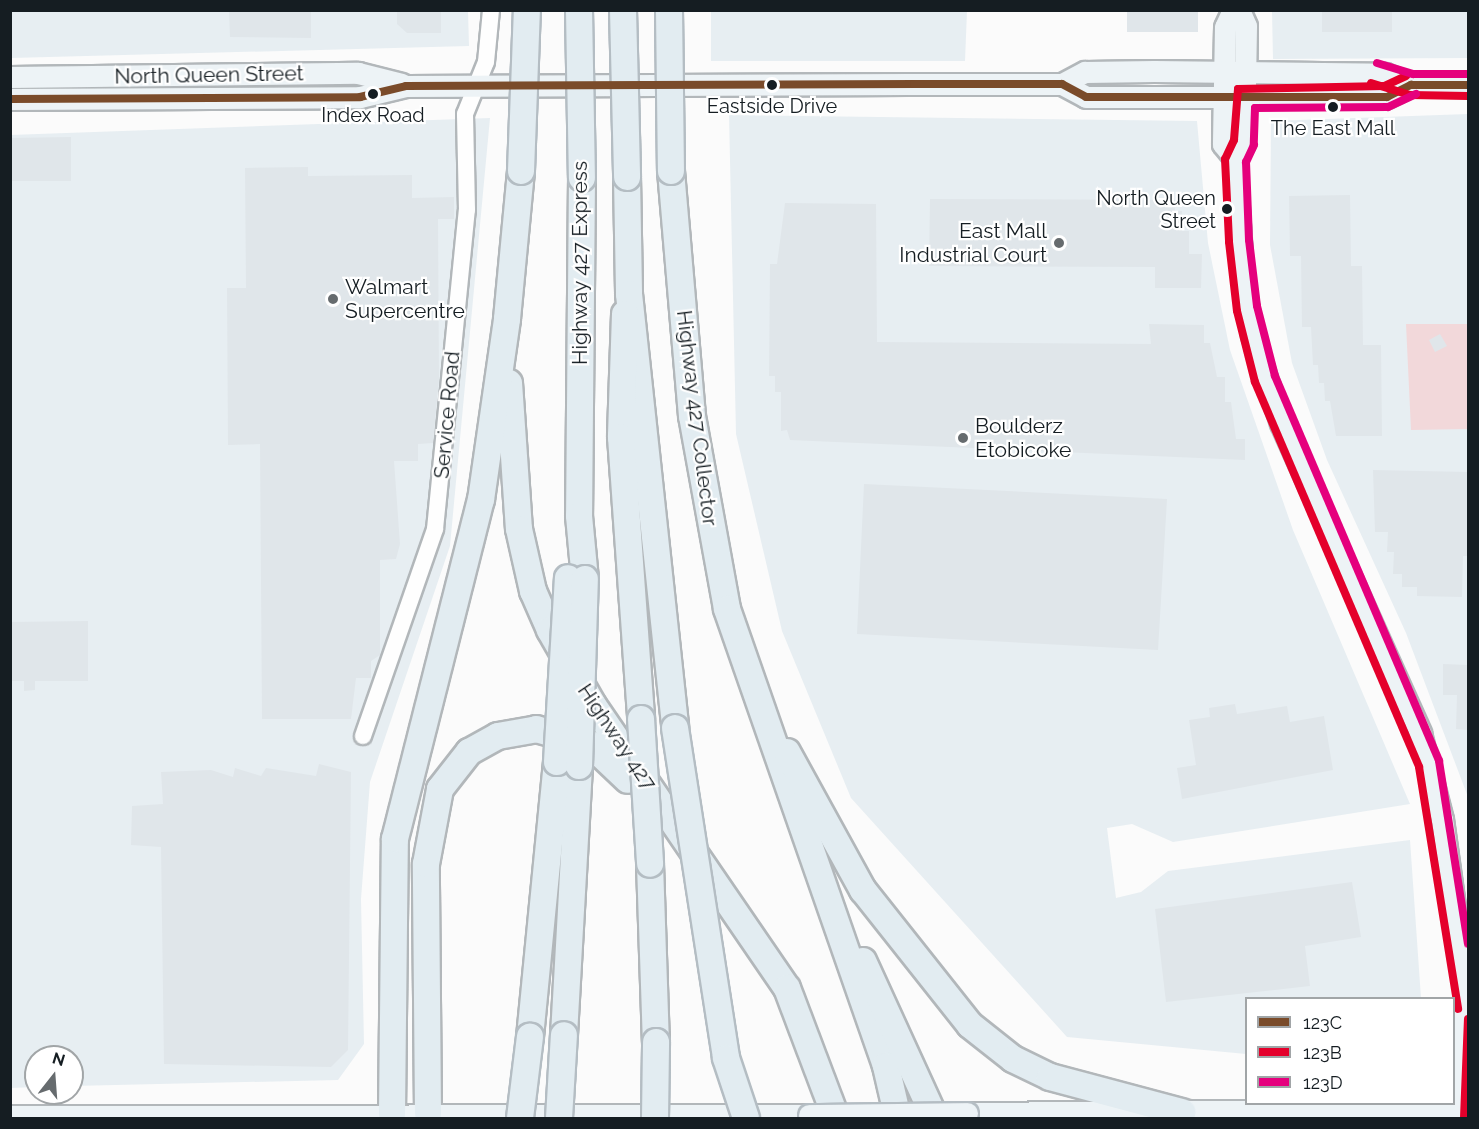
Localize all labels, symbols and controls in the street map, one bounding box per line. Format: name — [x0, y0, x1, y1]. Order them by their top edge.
street label: North Queen Street — [114, 61, 304, 89]
marker: Eastside Drive — [766, 79, 778, 91]
marker: Index Road — [367, 88, 379, 100]
place label: Eastside Drive — [707, 94, 837, 118]
marker: The East Mall — [1327, 101, 1339, 113]
place label: Index Road — [321, 103, 425, 127]
place label: The East Mall — [1271, 116, 1395, 140]
street label: Highway 427 Express — [567, 161, 593, 365]
place label: North Queen Street — [1096, 186, 1216, 233]
marker: North Queen Street — [1221, 203, 1233, 215]
place label: East Mall Industrial Court — [899, 218, 1047, 268]
marker: East Mall Industrial Court — [1052, 236, 1066, 250]
place label: Walmart Supercentre — [345, 274, 465, 324]
marker: Walmart Supercentre — [326, 292, 340, 306]
street label: Highway 427 Collector — [671, 308, 723, 528]
street label: Service Road — [429, 350, 465, 480]
place label: Boulderz Etobicoke — [975, 413, 1071, 463]
marker: Boulderz Etobicoke — [956, 431, 970, 445]
street label: Highway 427 — [572, 679, 662, 795]
legend — [1245, 997, 1455, 1105]
text: 123C — [1303, 1012, 1342, 1033]
text: 123B — [1303, 1042, 1342, 1063]
north arrow — [24, 1045, 84, 1105]
text: N — [50, 1048, 67, 1070]
text: 123D — [1303, 1072, 1343, 1093]

